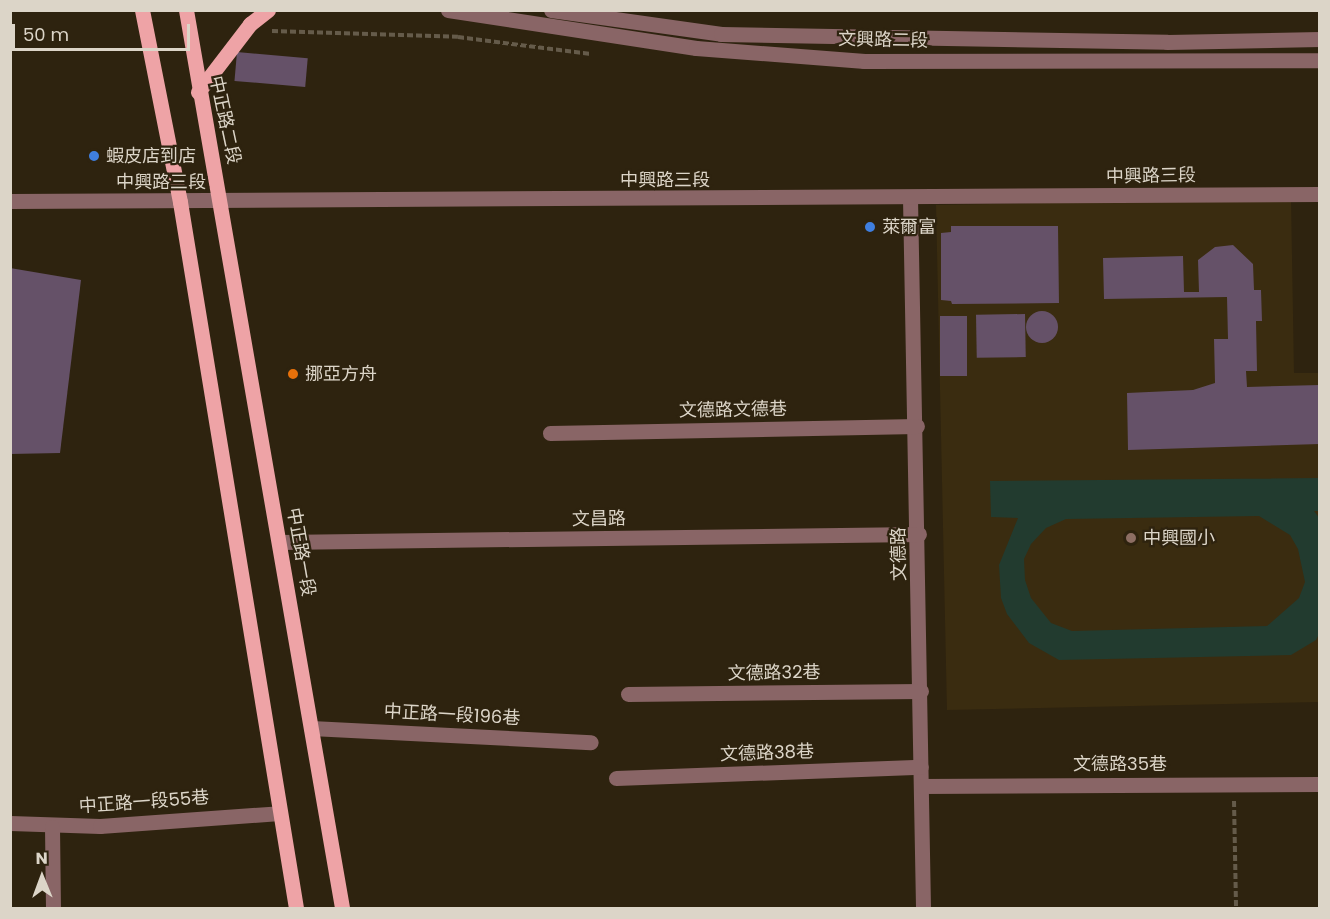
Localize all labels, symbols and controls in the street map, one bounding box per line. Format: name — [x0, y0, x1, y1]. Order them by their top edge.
scale bar — [15, 12, 194, 50]
text: 50 m — [23, 22, 69, 47]
street label: 文興路二段 — [838, 28, 928, 52]
street label: 中正路二段 — [205, 74, 245, 166]
place label: 蝦皮店到店 — [106, 145, 196, 167]
marker: 蝦皮店到店 — [87, 149, 101, 163]
street label: 中興路三段 — [1106, 164, 1196, 188]
street label: 中興路三段 — [620, 169, 710, 191]
street label: 中興路三段 — [116, 171, 206, 193]
place label: 萊爾富 — [882, 216, 936, 238]
marker: 萊爾富 — [863, 220, 877, 234]
place label: 挪亞方舟 — [305, 363, 377, 385]
marker: 挪亞方舟 — [286, 367, 300, 381]
street label: 文德路文德巷 — [679, 398, 787, 422]
street label: 中正路一段 — [283, 506, 319, 598]
street label: 文昌路 — [572, 508, 626, 530]
street label: 文德路 — [888, 527, 910, 581]
place label: 中興國小 — [1143, 527, 1215, 549]
marker: 中興國小 — [1124, 531, 1138, 545]
street label: 文德路32巷 — [727, 661, 821, 685]
street label: 中正路一段196巷 — [383, 701, 521, 729]
street label: 文德路38巷 — [720, 741, 814, 765]
street label: 文德路35巷 — [1073, 753, 1167, 775]
street label: 中正路一段55巷 — [78, 787, 210, 817]
north arrow — [12, 847, 72, 907]
text: N — [35, 847, 48, 870]

